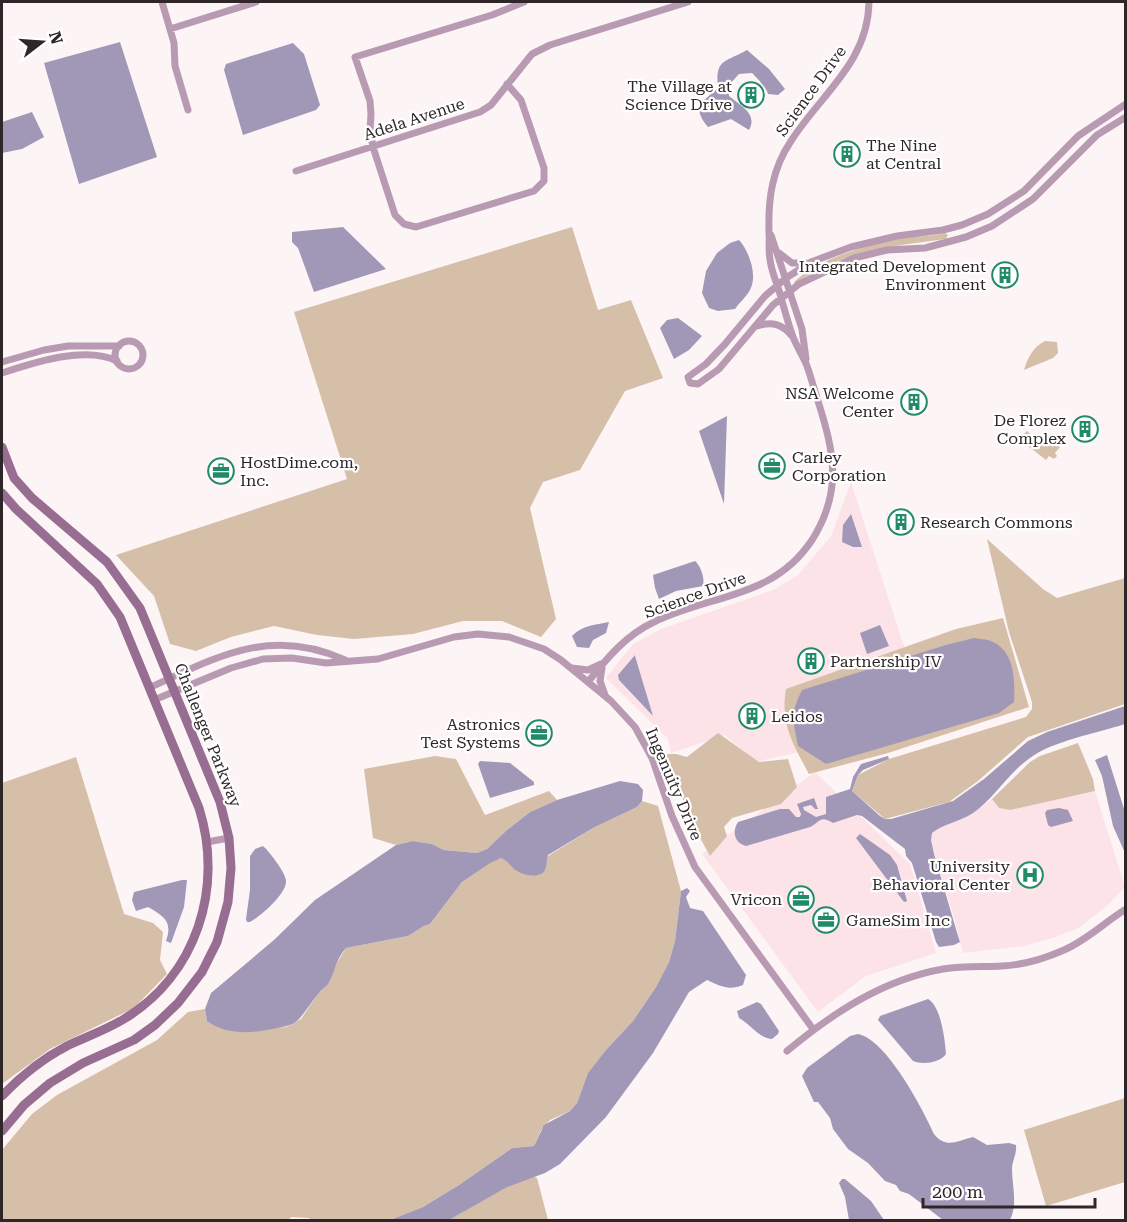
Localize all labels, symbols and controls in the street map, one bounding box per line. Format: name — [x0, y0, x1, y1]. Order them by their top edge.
north arrow — [12, 12, 72, 72]
text: N — [45, 29, 67, 46]
street label: Science Drive — [772, 42, 850, 140]
place label: The Village at Science Drive — [625, 77, 732, 114]
building icon: The Village at Science Drive — [736, 80, 766, 110]
street label: Adela Avenue — [361, 94, 467, 144]
place label: The Nine at Central — [866, 136, 941, 173]
building icon: The Nine at Central — [832, 139, 862, 169]
place label: Integrated Development Environment — [799, 257, 986, 294]
building icon: Integrated Development Environment — [990, 260, 1020, 290]
place label: NSA Welcome Center — [785, 384, 894, 421]
building icon: NSA Welcome Center — [899, 387, 929, 417]
place label: De Florez Complex — [994, 411, 1067, 448]
building icon: De Florez Complex — [1070, 414, 1100, 444]
place label: Carley Corporation — [792, 448, 886, 485]
office icon: Carley Corporation — [757, 451, 787, 481]
place label: HostDime.com, Inc. — [240, 453, 358, 490]
office icon: HostDime.com, Inc. — [206, 456, 236, 486]
building icon: Research Commons — [886, 507, 916, 537]
place label: Research Commons — [920, 513, 1073, 532]
street label: Science Drive — [642, 568, 749, 622]
building icon: Partnership IV — [796, 646, 826, 676]
place label: Partnership IV — [830, 652, 943, 671]
street label: Challenger Parkway — [170, 660, 246, 810]
building icon: Leidos — [737, 701, 767, 731]
place label: Leidos — [771, 707, 823, 726]
place label: Astronics Test Systems — [420, 715, 520, 752]
office icon: Astronics Test Systems — [524, 718, 554, 748]
street label: Ingenuity Drive — [642, 725, 706, 843]
place label: University Behavioral Center — [872, 857, 1011, 894]
hospital icon: University Behavioral Center — [1015, 860, 1045, 890]
office icon: Vricon — [786, 884, 816, 914]
place label: Vricon — [731, 890, 782, 909]
office icon: GameSim Inc — [811, 905, 841, 935]
place label: GameSim Inc — [846, 911, 950, 930]
scale bar — [923, 1171, 1096, 1209]
text: 200 m — [932, 1181, 983, 1202]

